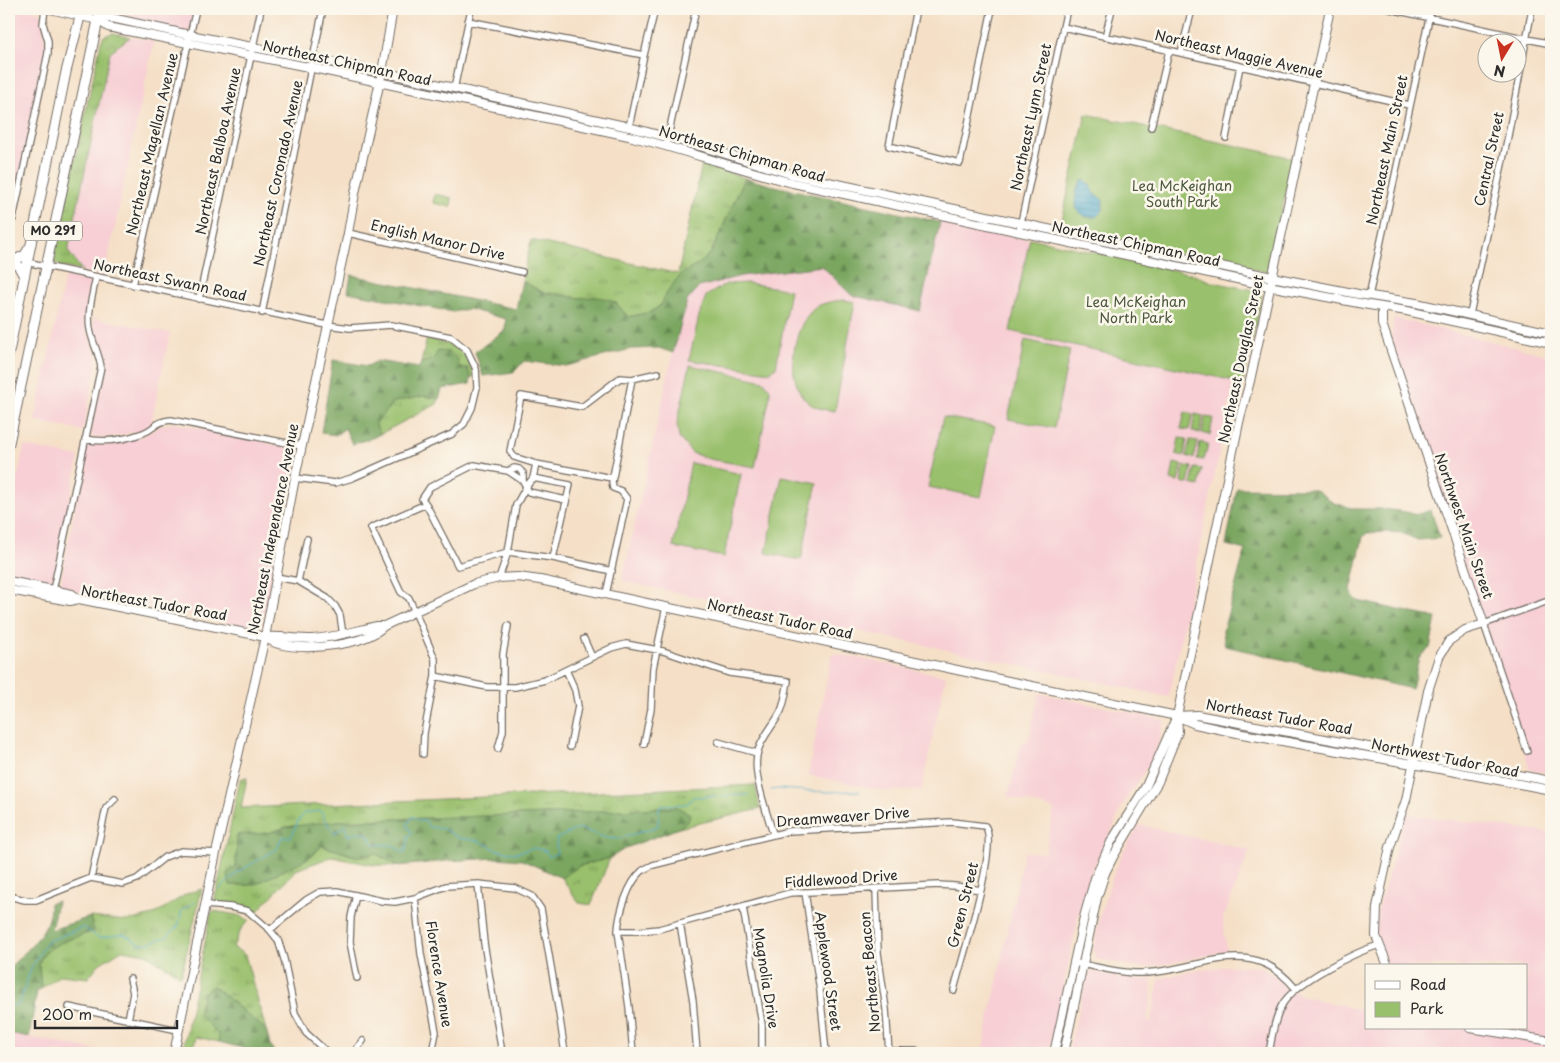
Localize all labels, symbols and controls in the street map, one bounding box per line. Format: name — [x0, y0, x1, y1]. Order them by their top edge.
street label: Northeast Maggie Avenue — [1153, 24, 1326, 83]
north arrow — [1478, 32, 1528, 82]
street label: Northeast Chipman Road — [261, 34, 433, 91]
street label: Northeast Lynn Street — [1005, 41, 1056, 192]
street label: Northeast Magellan Avenue — [120, 50, 183, 237]
text: N — [1492, 60, 1507, 83]
street label: Northeast Balboa Avenue — [190, 65, 246, 237]
street label: Northeast Main Street — [1360, 73, 1413, 227]
street label: Northeast Coronado Avenue — [248, 77, 308, 268]
street label: Central Street — [1468, 109, 1509, 208]
street label: Northeast Chipman Road — [657, 120, 828, 187]
park label: Lea McKeighan South Park — [1132, 175, 1232, 212]
street label: English Manor Drive — [369, 214, 507, 265]
street label: Northeast Chipman Road — [1050, 215, 1222, 272]
road number: MO 291 — [24, 222, 82, 240]
street label: Northeast Swann Road — [92, 253, 249, 306]
street label: Northeast Douglas Street — [1212, 273, 1269, 445]
park label: Lea McKeighan North Park — [1086, 291, 1186, 328]
street label: Northeast Independence Avenue — [242, 421, 303, 636]
street label: Northwest Main Street — [1430, 450, 1499, 602]
street label: Northeast Tudor Road — [79, 579, 229, 626]
street label: Northeast Tudor Road — [705, 593, 855, 644]
street label: Northeast Tudor Road — [1204, 693, 1354, 740]
street label: Northwest Tudor Road — [1369, 733, 1521, 782]
street label: Dreamweaver Drive — [776, 801, 910, 832]
street label: Green Street — [942, 859, 983, 950]
street label: Fiddlewood Drive — [784, 864, 898, 893]
street label: Applewood Street — [810, 910, 847, 1032]
street label: Northeast Beacon — [854, 911, 885, 1033]
street label: Florence Avenue — [421, 919, 458, 1029]
street label: Magnolia Drive — [748, 926, 785, 1030]
legend — [1365, 964, 1528, 1030]
text: Road — [1410, 972, 1446, 995]
text: Park — [1410, 996, 1444, 1019]
scale bar — [35, 997, 178, 1029]
text: 200 m — [42, 1002, 92, 1025]

